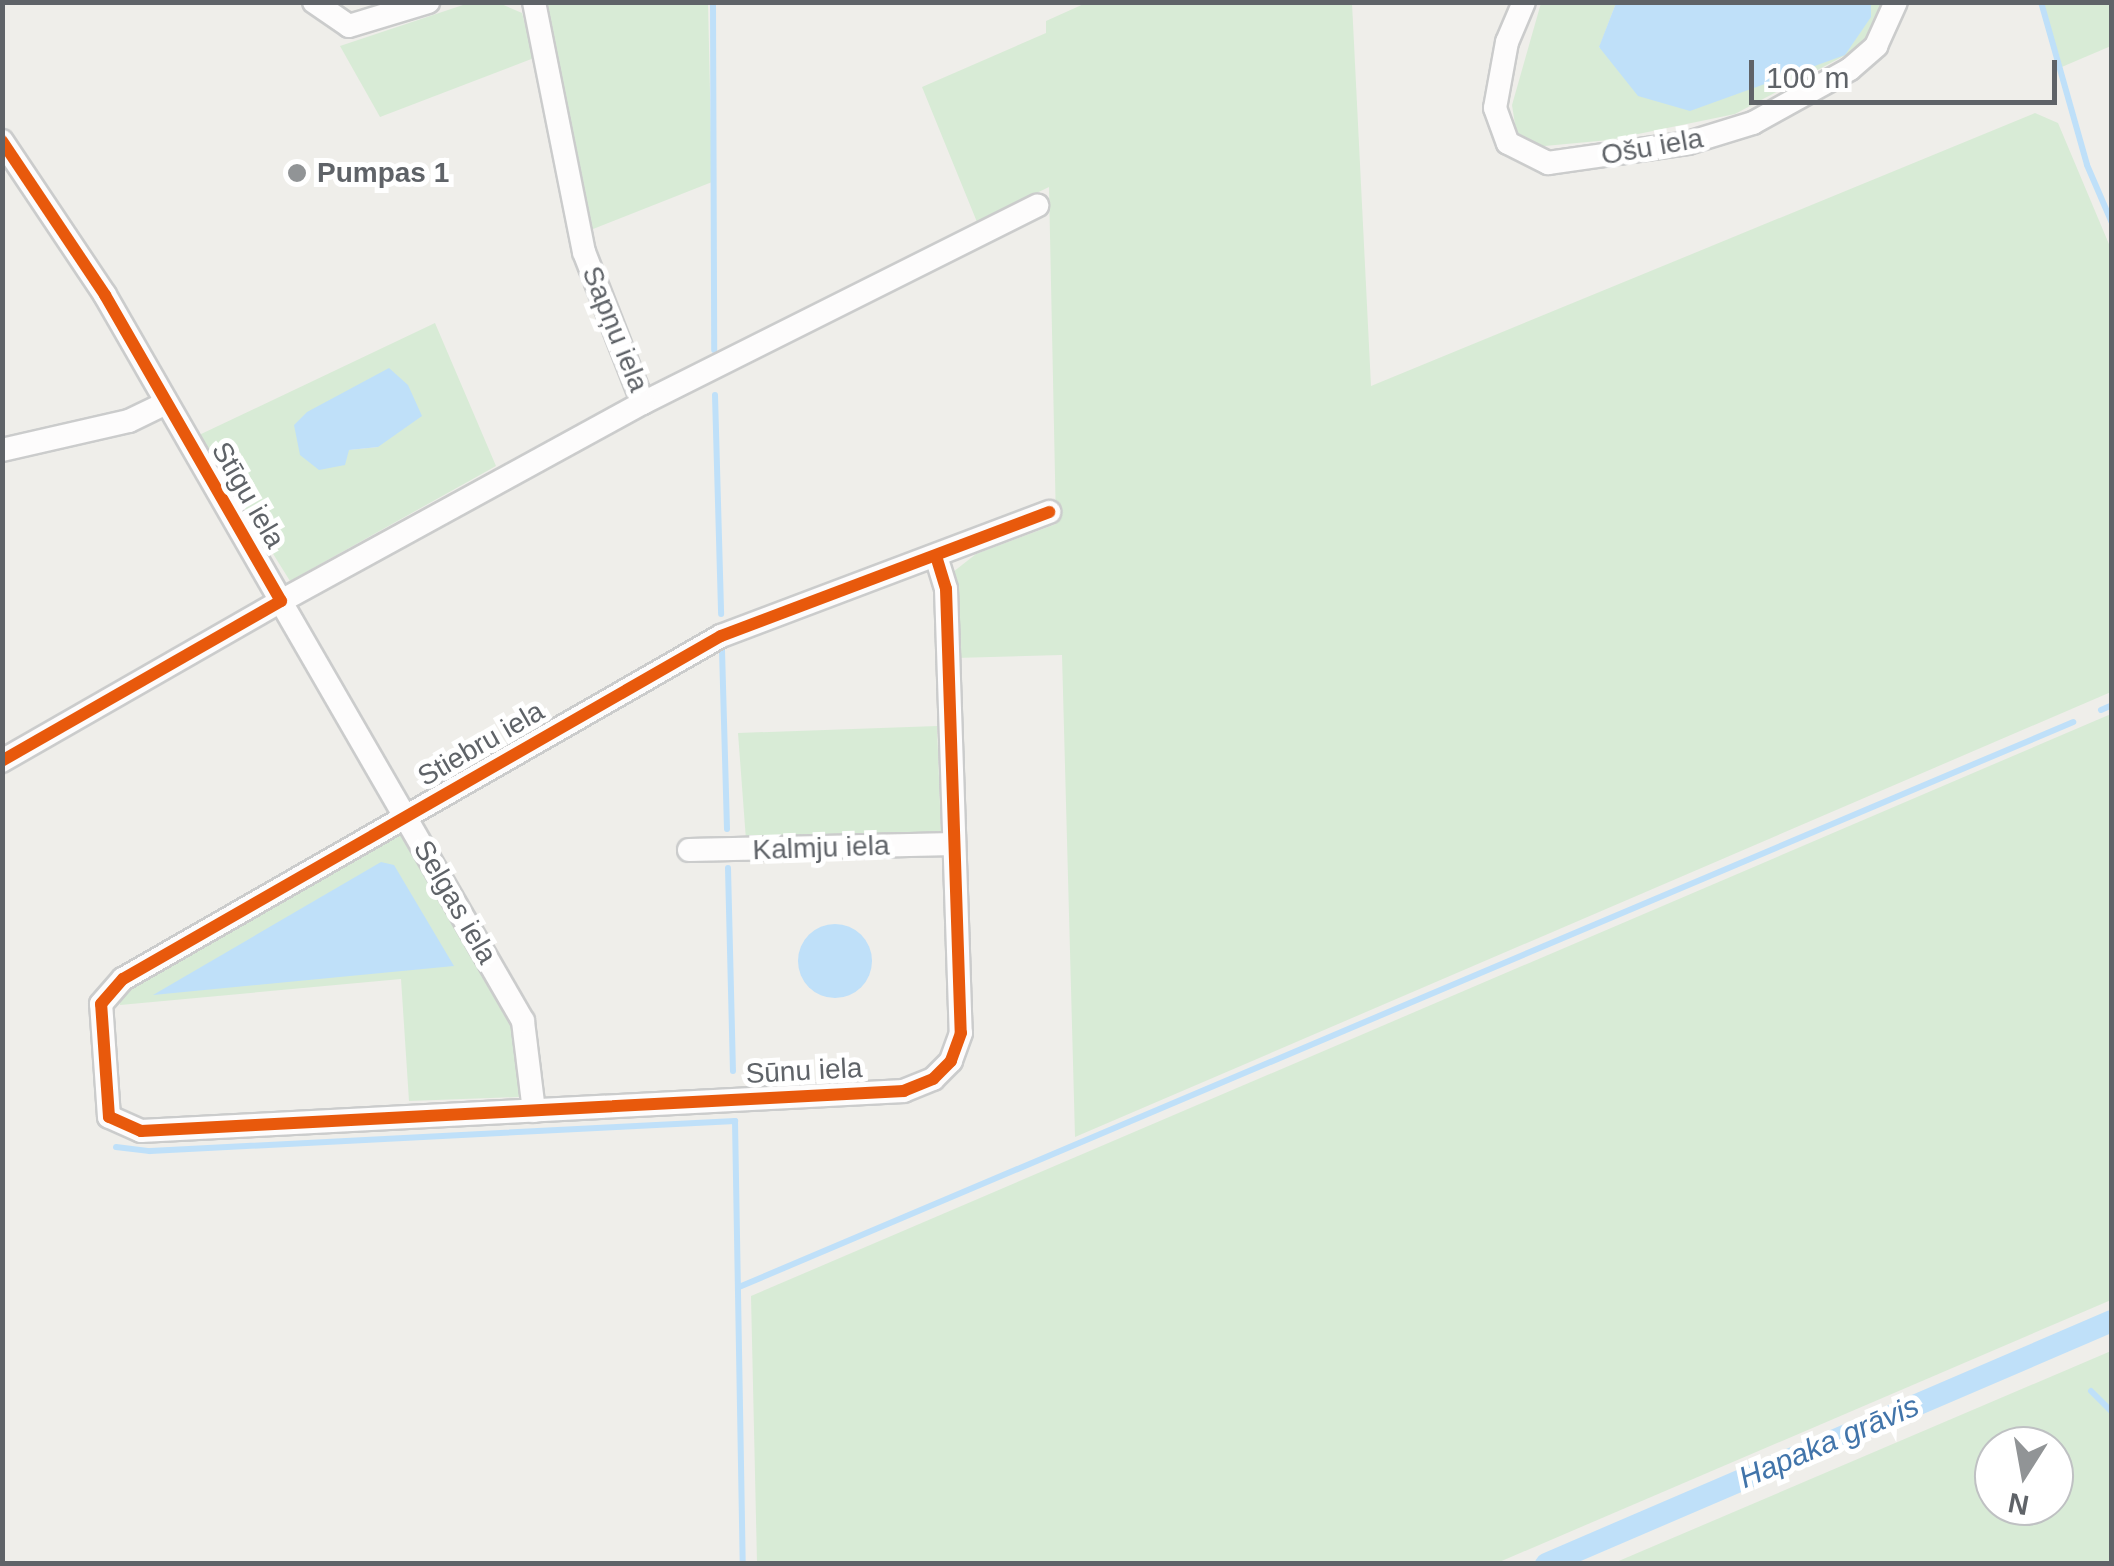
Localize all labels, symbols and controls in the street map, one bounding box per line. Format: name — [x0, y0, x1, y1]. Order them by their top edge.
scale bar — [1754, 40, 2062, 102]
text: 100 m — [1766, 61, 1849, 94]
street label: Ošu iela — [1599, 122, 1705, 172]
place label: Pumpas 1 — [317, 156, 449, 190]
marker: Pumpas 1 — [286, 162, 308, 184]
street label: Sapņu iela — [575, 261, 655, 397]
street label: Stīgu iela — [204, 436, 292, 554]
street label: Stiebru iela — [412, 694, 550, 794]
street label: Kalmju iela — [752, 829, 890, 867]
street label: Selgas iela — [406, 834, 504, 970]
street label: Sūnu iela — [745, 1051, 863, 1091]
water label: Hapaka grāvis — [1734, 1388, 1924, 1496]
north arrow — [1974, 1426, 2074, 1526]
text: N — [2006, 1487, 2031, 1521]

